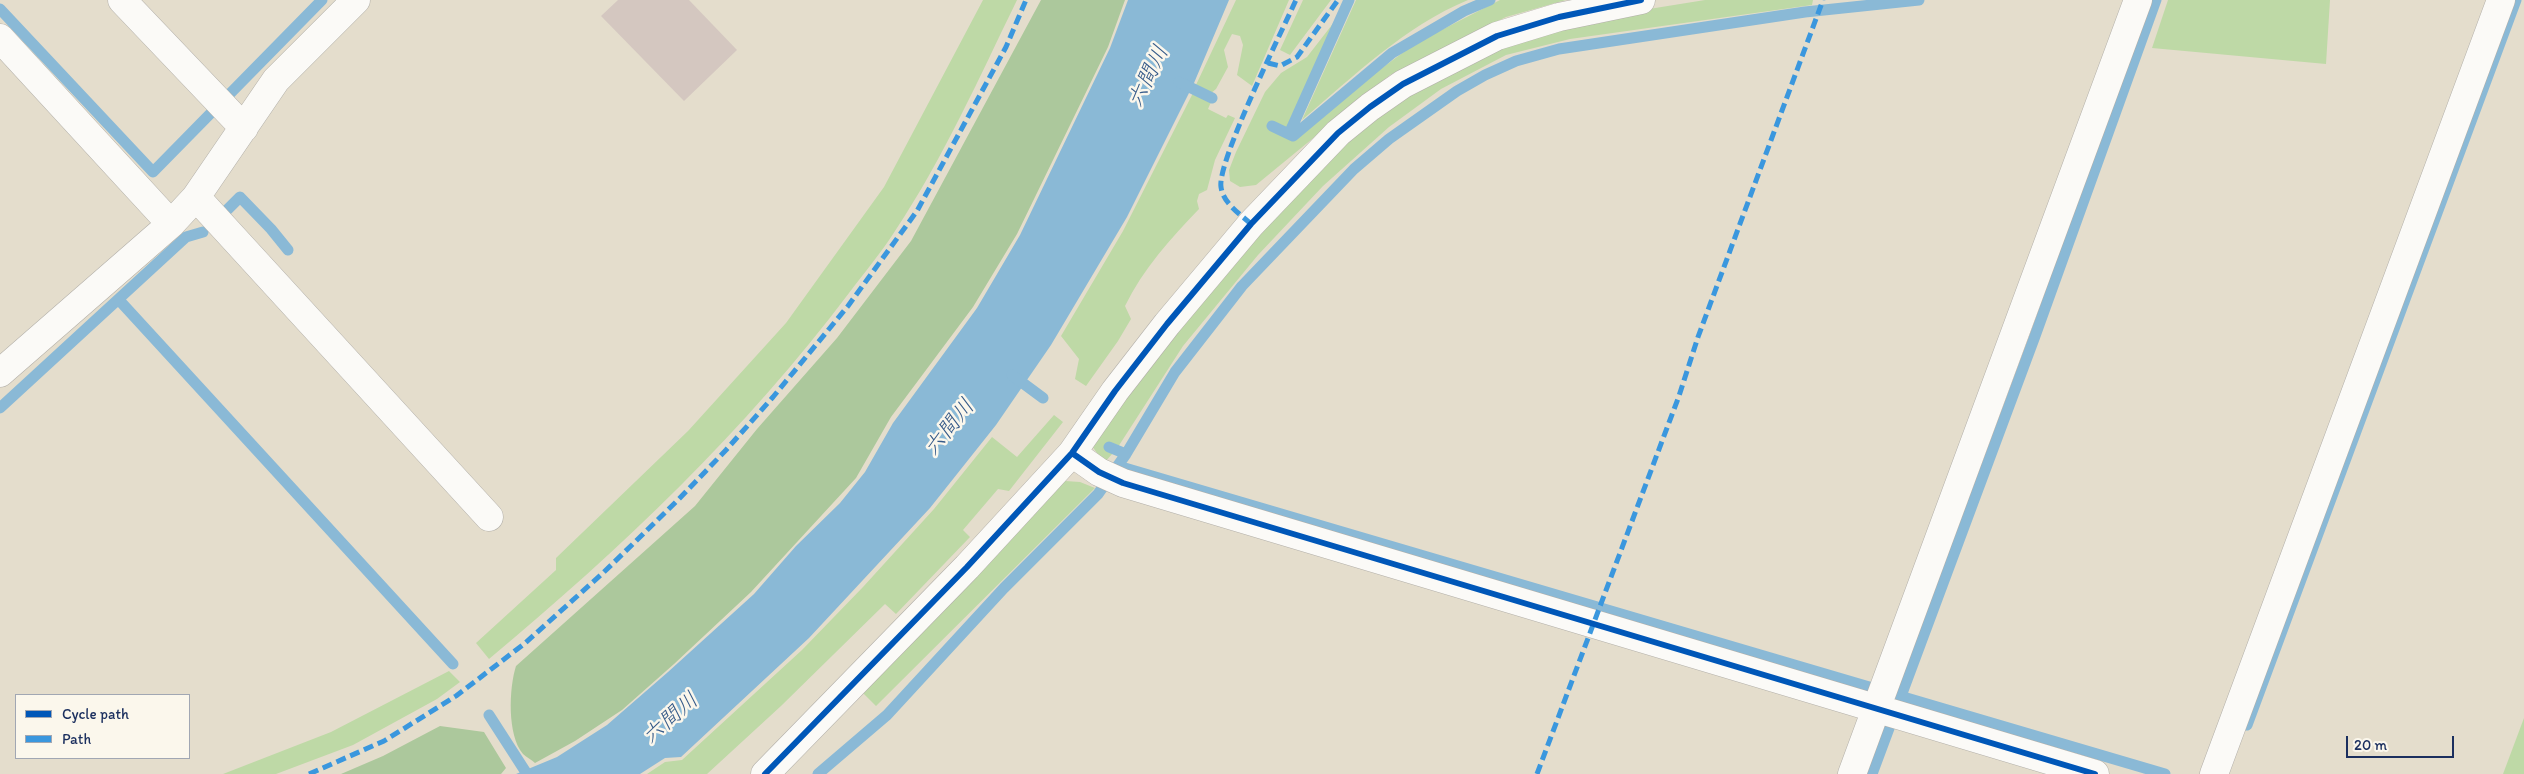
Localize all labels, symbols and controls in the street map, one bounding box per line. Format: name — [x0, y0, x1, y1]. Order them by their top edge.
water label: 六間川 — [1123, 42, 1175, 112]
water label: 六間川 — [919, 394, 981, 462]
water label: 六間川 — [637, 687, 705, 751]
legend — [15, 694, 190, 759]
text: Cycle path — [62, 705, 129, 723]
scale bar — [2349, 726, 2456, 758]
text: Path — [62, 730, 91, 748]
text: 20 m — [2354, 736, 2387, 754]

